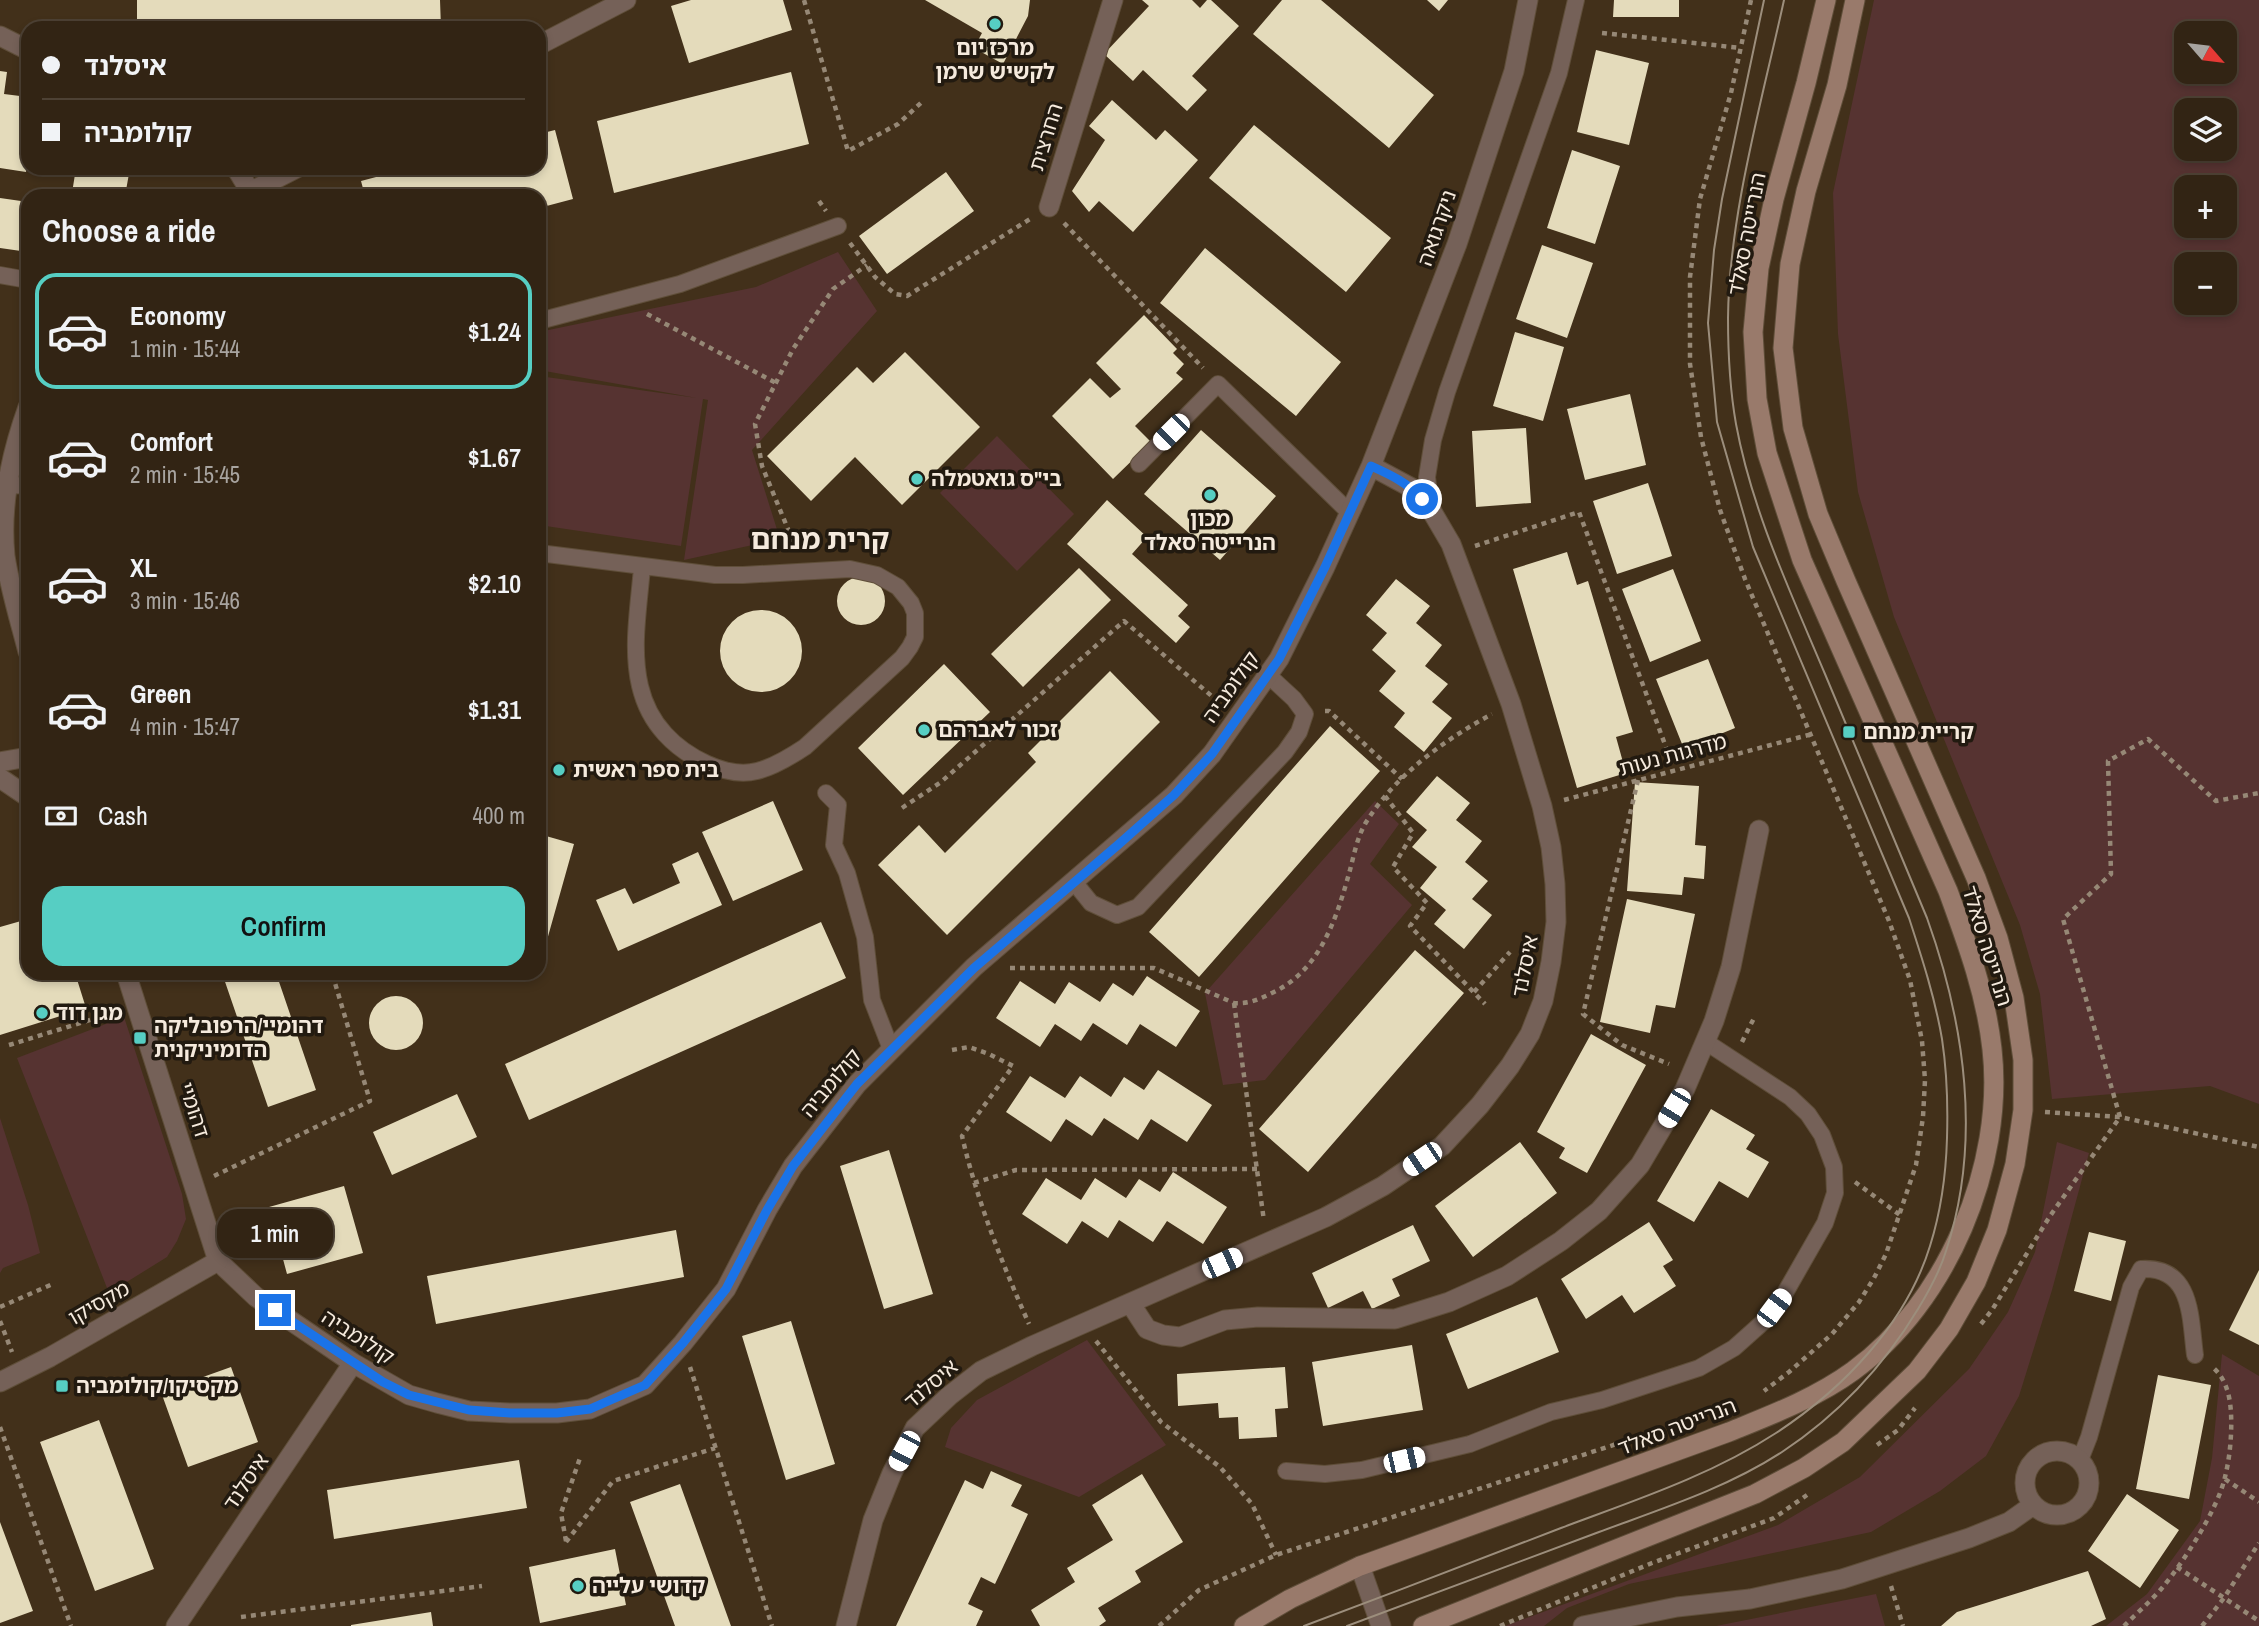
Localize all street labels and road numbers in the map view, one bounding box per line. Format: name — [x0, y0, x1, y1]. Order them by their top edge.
street label: החרצית — [1022, 99, 1070, 174]
street label: הנרייטה סאלד — [1720, 170, 1773, 298]
street label: ניקרגואה — [1410, 186, 1463, 270]
street label: קולומביה — [1195, 645, 1266, 728]
street label: מדרגות נעות — [1616, 726, 1730, 783]
street label: הנרייטה סאלד — [1955, 882, 2020, 1010]
street label: איסלנד — [1504, 932, 1545, 999]
street label: קולומביה — [793, 1042, 868, 1123]
street label: דהומיי — [172, 1078, 217, 1141]
street label: מקסיקו — [63, 1273, 135, 1332]
street label: קולומביה — [316, 1302, 400, 1371]
street label: איסלנד — [898, 1352, 964, 1415]
street label: הנרייטה סאלד — [1613, 1391, 1740, 1462]
street label: איסלנד — [216, 1448, 275, 1516]

